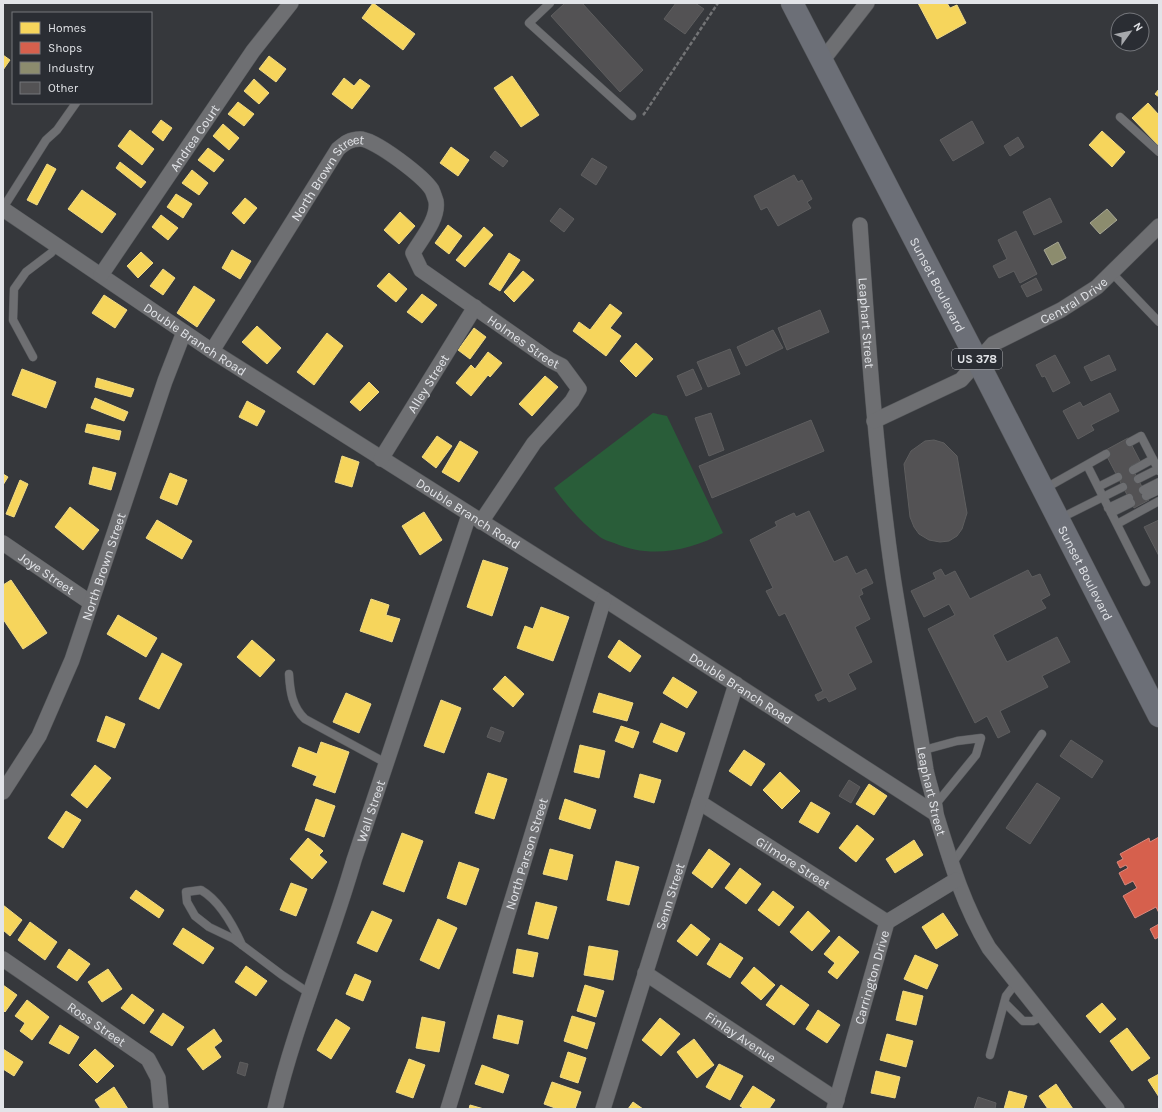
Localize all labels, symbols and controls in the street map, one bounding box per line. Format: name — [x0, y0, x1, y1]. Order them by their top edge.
legend — [12, 12, 152, 104]
north arrow — [1110, 12, 1150, 52]
text: N — [1130, 20, 1146, 34]
text: Homes — [48, 21, 86, 35]
text: Shops — [48, 41, 82, 55]
text: Industry — [48, 61, 94, 75]
text: Other — [48, 81, 79, 95]
street label: Andrea Court — [166, 101, 222, 174]
street label: North Brown Street — [288, 131, 366, 224]
street label: Sunset Boulevard — [907, 235, 969, 334]
street label: Central Drive — [1037, 274, 1110, 327]
street label: Leaphart Street — [856, 277, 878, 369]
street label: Double Branch Road — [141, 299, 249, 378]
street label: Holmes Street — [485, 311, 562, 371]
road number: US 378 — [952, 349, 1002, 369]
street label: Alley Street — [404, 351, 452, 415]
street label: Double Branch Road — [414, 475, 523, 552]
street label: North Brown Street — [78, 511, 128, 622]
street label: Sunset Boulevard — [1055, 523, 1116, 623]
street label: Joye Street — [16, 549, 78, 597]
street label: Double Branch Road — [687, 649, 796, 727]
street label: Leaphart Street — [915, 745, 950, 838]
street label: Wall Street — [353, 778, 388, 844]
street label: North Parson Street — [502, 796, 550, 911]
street label: Gilmore Street — [753, 833, 834, 892]
street label: Senn Street — [652, 861, 687, 931]
street label: Carrington Drive — [851, 928, 892, 1026]
street label: Ross Street — [65, 998, 129, 1049]
street label: Finlay Avenue — [703, 1008, 779, 1065]

